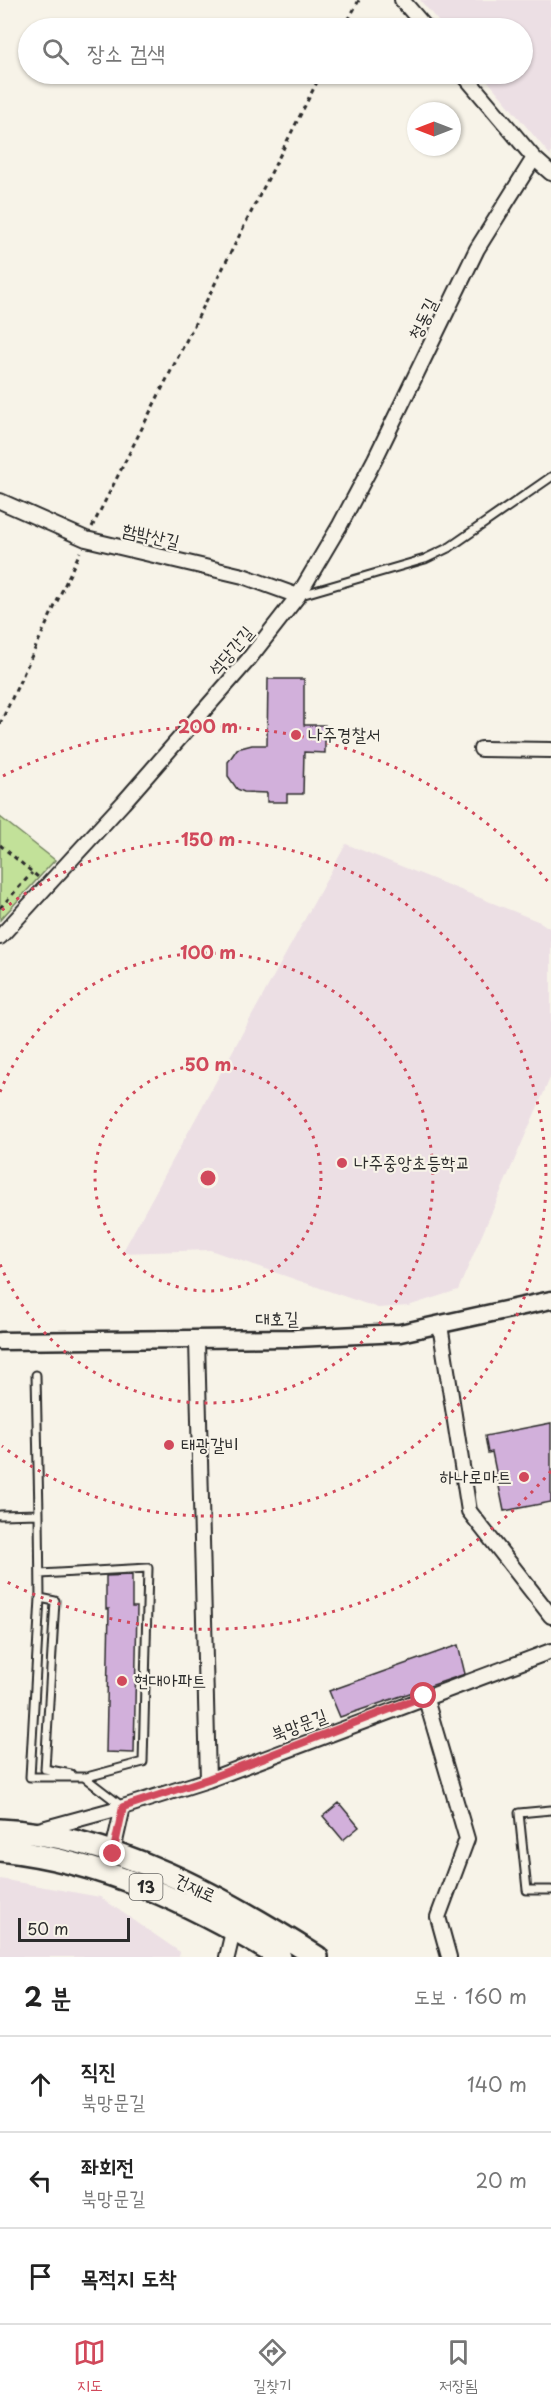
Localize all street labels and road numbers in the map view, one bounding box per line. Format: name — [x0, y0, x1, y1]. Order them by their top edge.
street label: 청동길 — [400, 292, 444, 344]
street label: 함박산길 — [120, 515, 183, 554]
street label: 석당간길 — [201, 619, 259, 681]
street label: 대호길 — [255, 1304, 299, 1331]
street label: 북망문길 — [267, 1700, 331, 1747]
street label: 건재로 — [170, 1865, 221, 1908]
road number: 13 — [130, 1874, 162, 1900]

